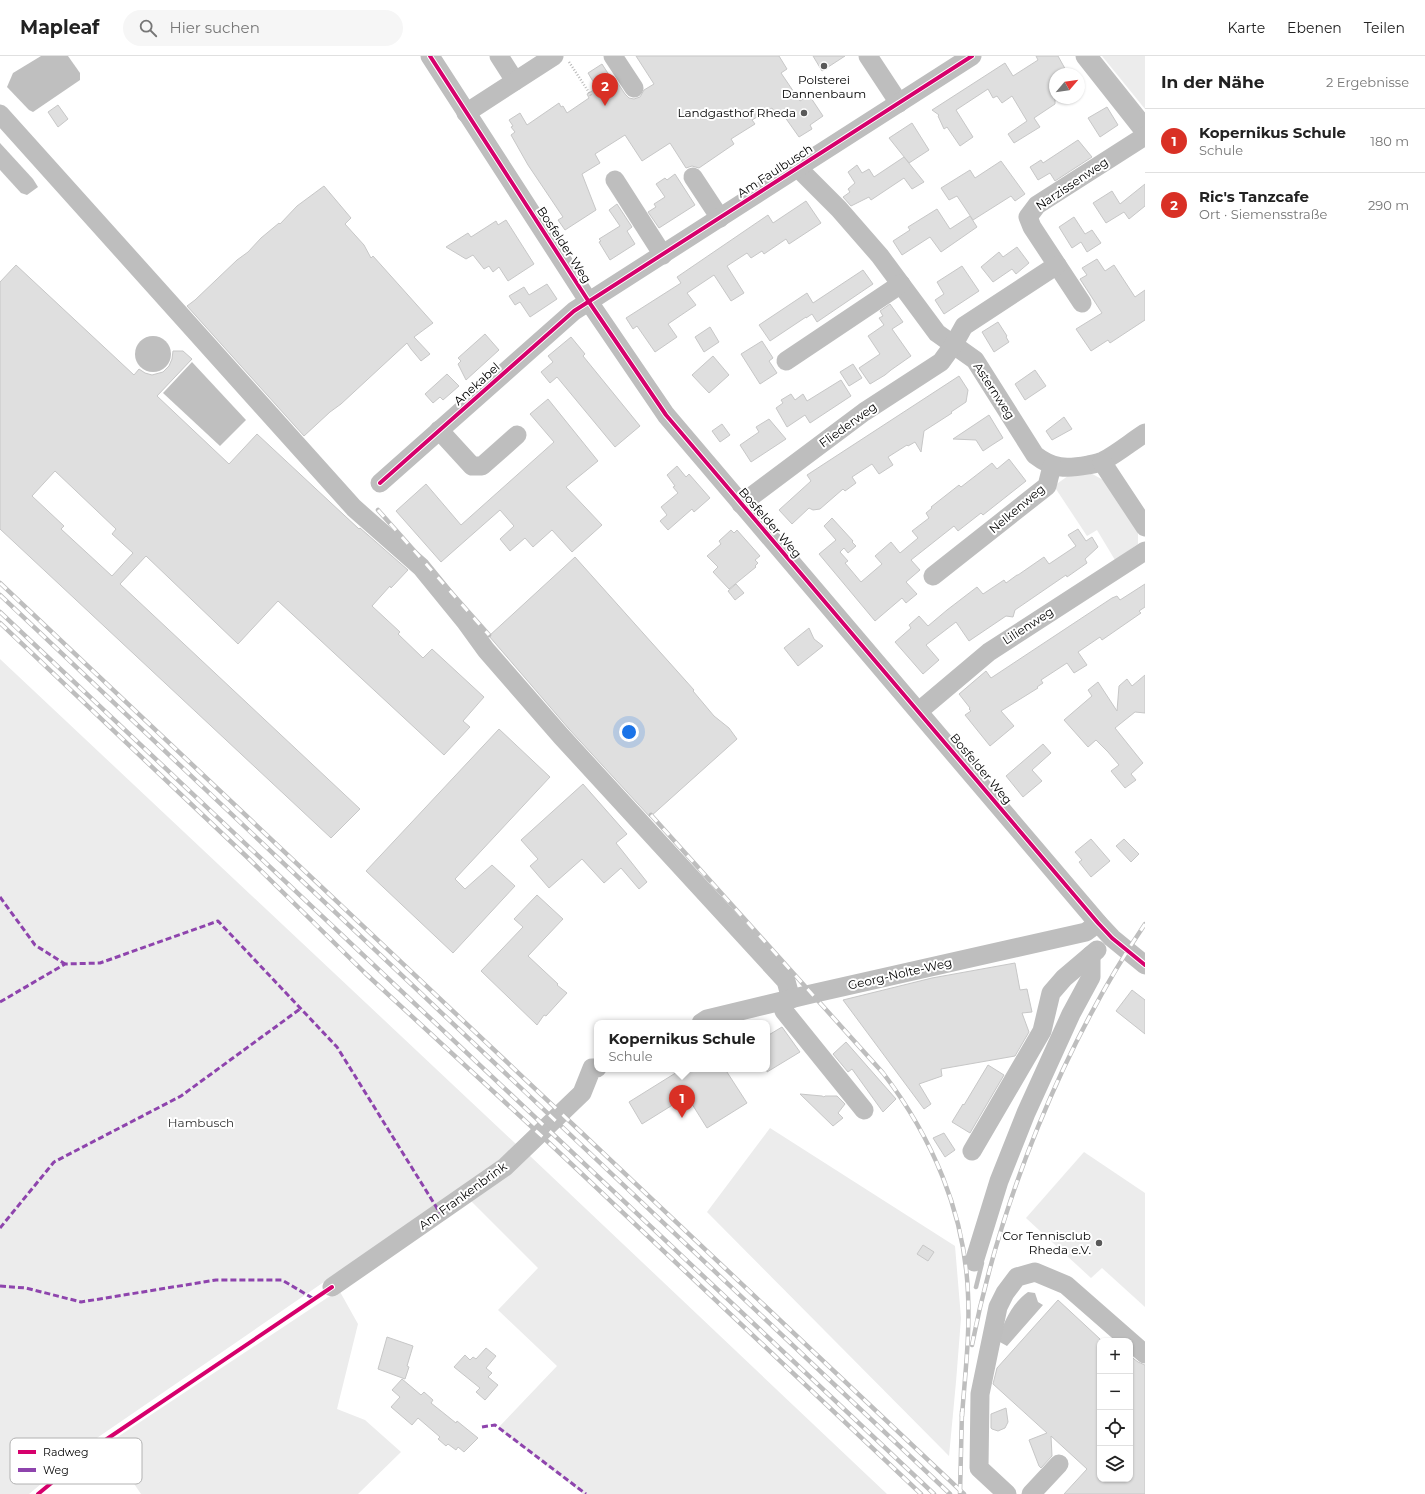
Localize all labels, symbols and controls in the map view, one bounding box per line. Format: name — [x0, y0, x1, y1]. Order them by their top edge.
search box — [123, 10, 403, 46]
text: Mapleaf — [20, 16, 99, 39]
icon: search — [137, 17, 159, 39]
text: Hier suchen — [169, 18, 260, 37]
text: Karte — [1227, 19, 1265, 37]
text: Ebenen — [1287, 19, 1342, 37]
text: Teilen — [1364, 19, 1405, 37]
marker: Polsterei Dannenbaum — [819, 61, 829, 71]
north arrow — [1049, 68, 1085, 104]
place label: Polsterei Dannenbaum — [782, 72, 866, 101]
text: In der Nähe — [1161, 72, 1265, 92]
pin: 2 — [592, 73, 618, 106]
text: 2 Ergebnisse — [1326, 74, 1409, 90]
place label: Landgasthof Rheda — [677, 105, 796, 120]
marker: Landgasthof Rheda — [799, 108, 809, 118]
text: Kopernikus Schule — [1199, 123, 1346, 142]
text: 1 — [1171, 133, 1177, 149]
text: 180 m — [1370, 133, 1409, 149]
street label: Am Faulbusch — [734, 141, 815, 201]
text: Schule — [1199, 142, 1243, 158]
street label: Narzissenweg — [1033, 154, 1111, 213]
text: Ric's Tanzcafe — [1199, 187, 1309, 206]
text: 2 — [1170, 197, 1178, 213]
text: 290 m — [1368, 197, 1409, 213]
street label: Bosfelder Weg — [534, 204, 595, 286]
text: Ort · Siemensstraße — [1199, 206, 1327, 222]
street label: Anekabel — [451, 359, 503, 408]
street label: Asternweg — [970, 359, 1018, 422]
street label: Fliederweg — [816, 399, 879, 451]
street label: Nelkenweg — [986, 481, 1048, 536]
street label: Bosfelder Weg — [736, 484, 805, 561]
street label: Lilienweg — [999, 604, 1056, 648]
your location — [619, 722, 639, 742]
street label: Bosfelder Weg — [947, 730, 1016, 807]
street label: Georg-Nolte-Weg — [846, 954, 953, 993]
popup — [594, 1020, 770, 1072]
text: Kopernikus Schule — [609, 1029, 755, 1048]
text: Schule — [609, 1048, 653, 1064]
pin: 1 — [669, 1085, 695, 1118]
park label: Hambusch — [168, 1115, 234, 1130]
street label: Am Frankenbrink — [416, 1158, 510, 1233]
place label: Cor Tennisclub Rheda e.V. — [1002, 1228, 1091, 1257]
marker: Cor Tennisclub Rheda e.V. — [1094, 1238, 1104, 1248]
map controls — [1097, 1338, 1133, 1482]
button: + — [1097, 1338, 1133, 1374]
button: − — [1097, 1374, 1133, 1410]
button: locate — [1097, 1410, 1133, 1446]
legend — [10, 1438, 142, 1484]
text: Radweg — [43, 1445, 89, 1459]
button: layers — [1097, 1446, 1133, 1482]
text: Weg — [43, 1463, 69, 1477]

